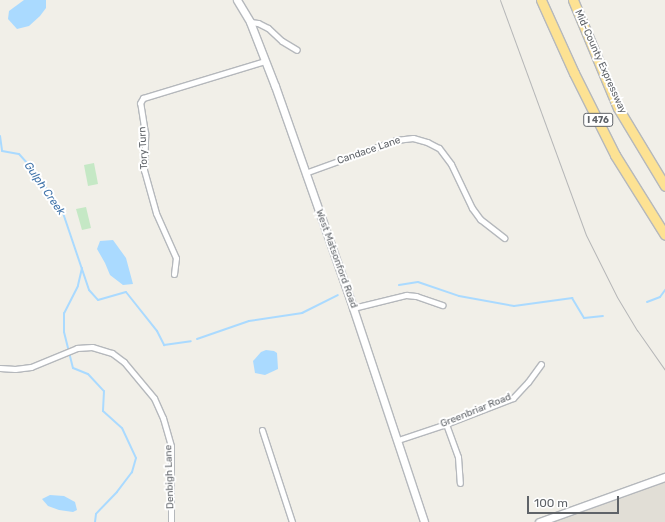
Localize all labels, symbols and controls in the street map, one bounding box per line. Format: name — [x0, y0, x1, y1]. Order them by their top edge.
street label: Mid-County Expressway — [572, 8, 628, 116]
road number: I 476 — [583, 113, 613, 127]
street label: Tory Turn — [137, 126, 151, 170]
street label: Candace Lane — [336, 135, 402, 167]
water label: Gulph Creek — [21, 160, 67, 218]
street label: West Matsonford Road — [313, 208, 359, 310]
street label: Greenbriar Road — [439, 391, 513, 431]
street label: Denbigh Lane — [163, 445, 177, 509]
scale bar — [529, 488, 621, 514]
text: 100 m — [534, 496, 568, 510]

